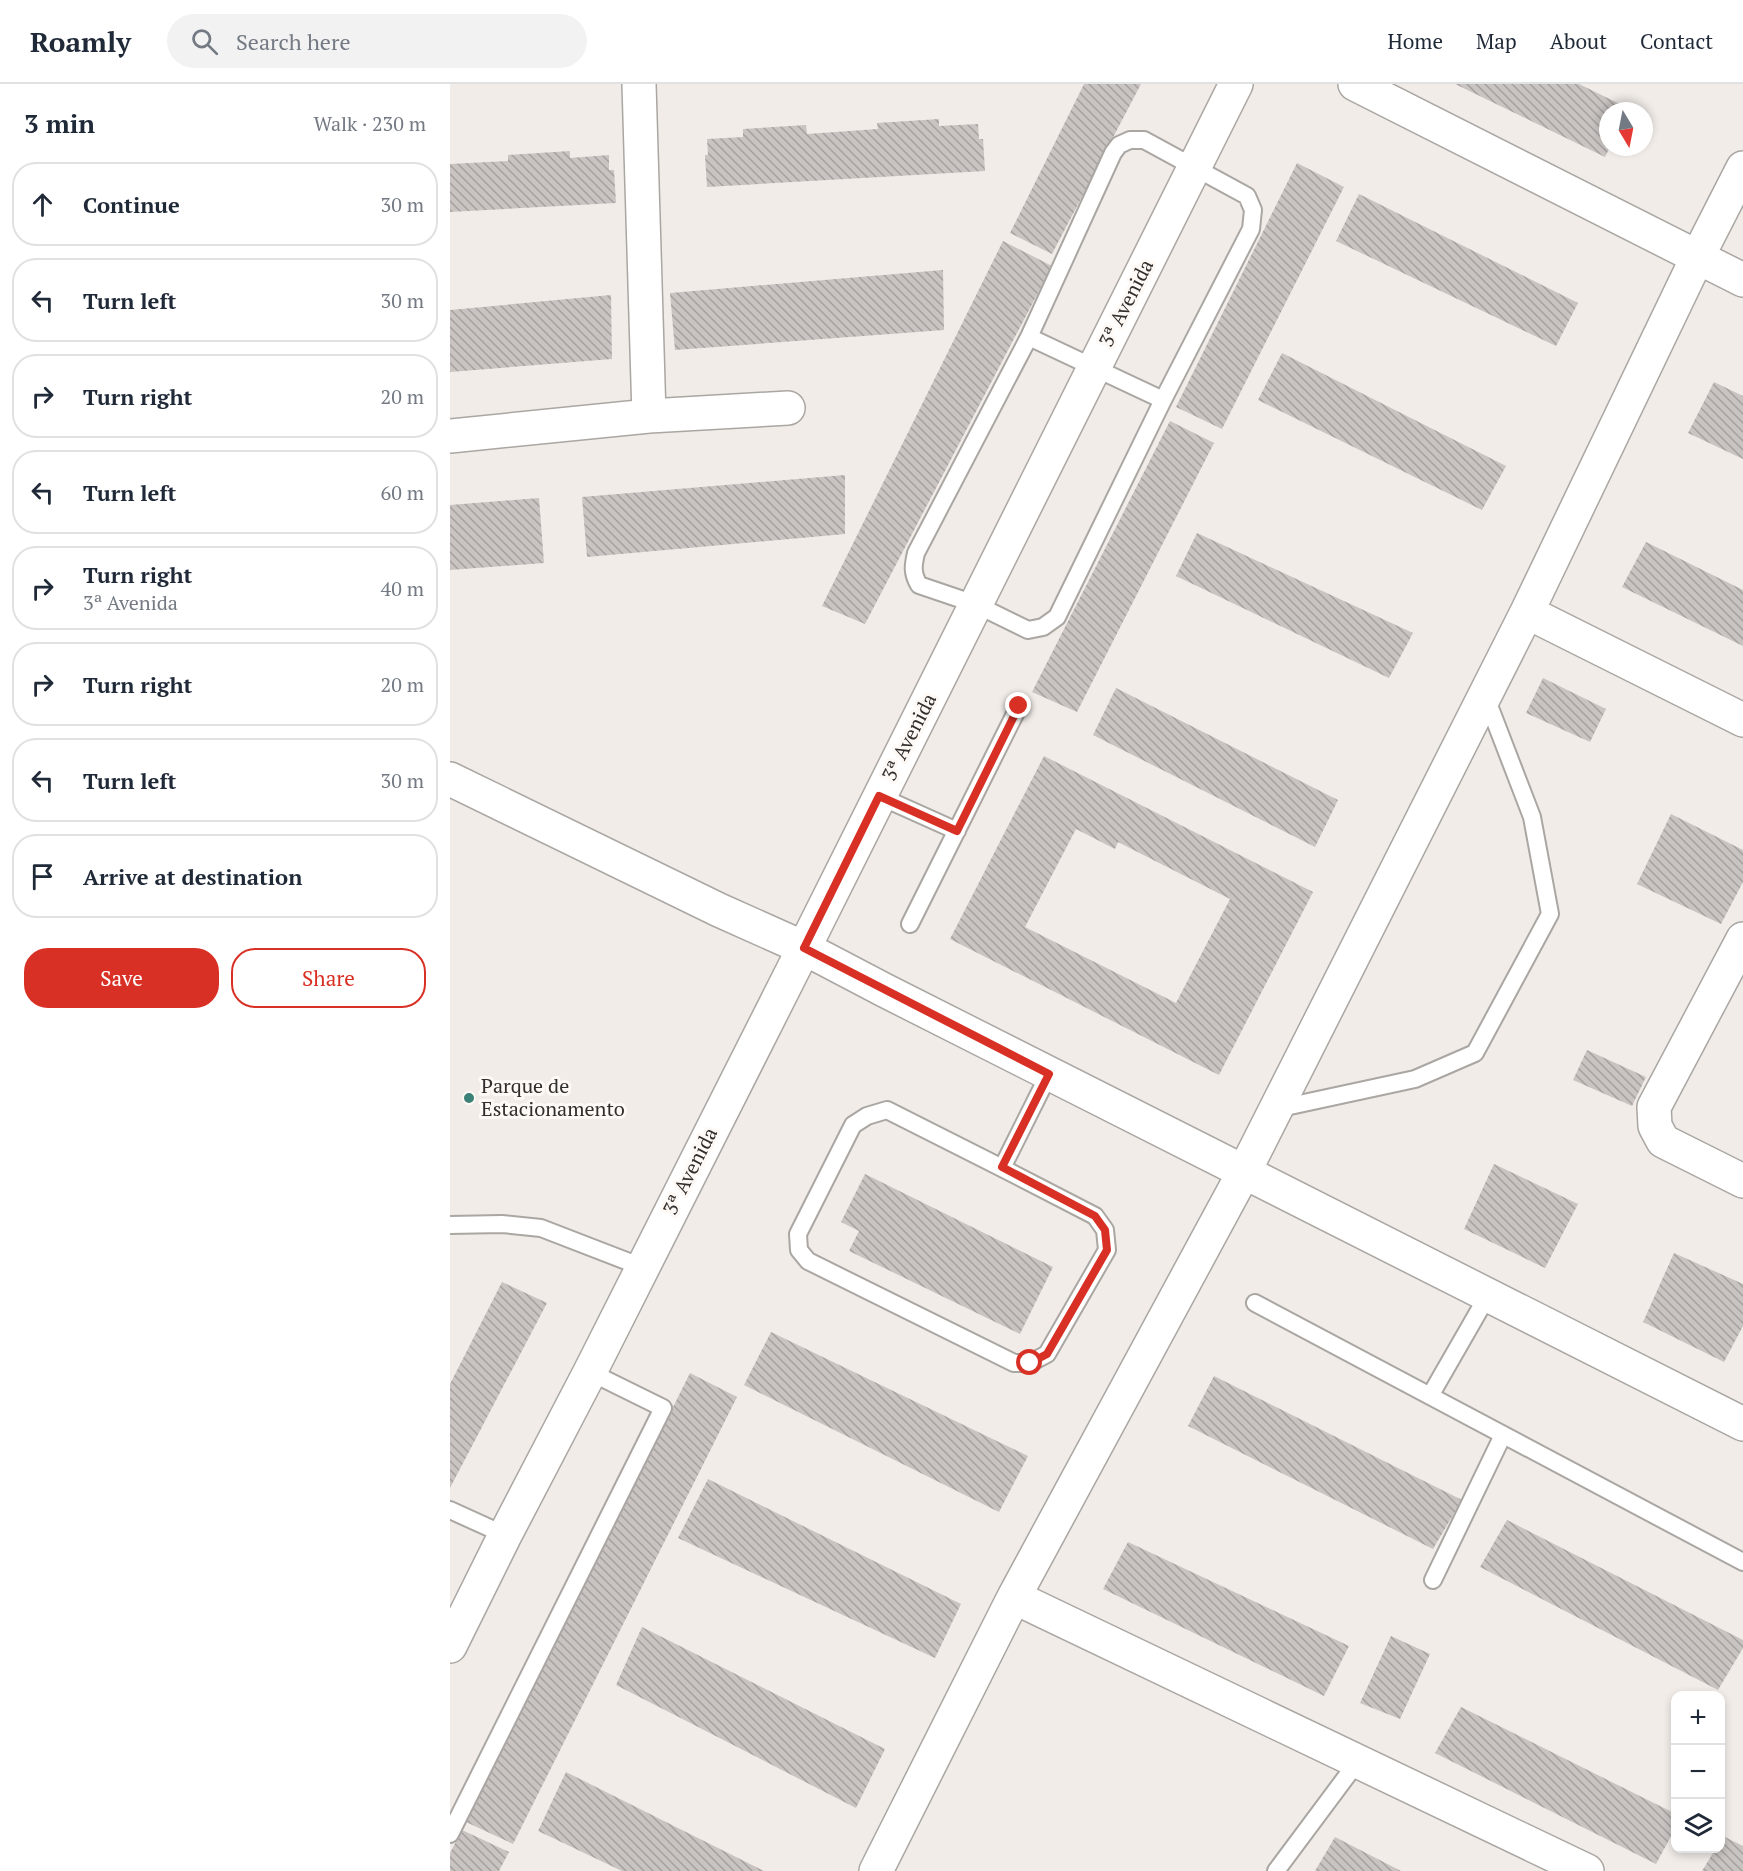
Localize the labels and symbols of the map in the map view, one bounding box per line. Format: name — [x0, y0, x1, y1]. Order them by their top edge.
north arrow — [1599, 102, 1653, 156]
street label: 3ª Avenida — [1092, 254, 1159, 351]
street label: 3ª Avenida — [875, 688, 942, 785]
route end — [1005, 692, 1031, 718]
place label: Parque de Estacionamento — [481, 1072, 625, 1122]
marker: Parque de Estacionamento — [462, 1091, 476, 1105]
street label: 3ª Avenida — [656, 1122, 723, 1219]
route start — [1016, 1349, 1042, 1375]

